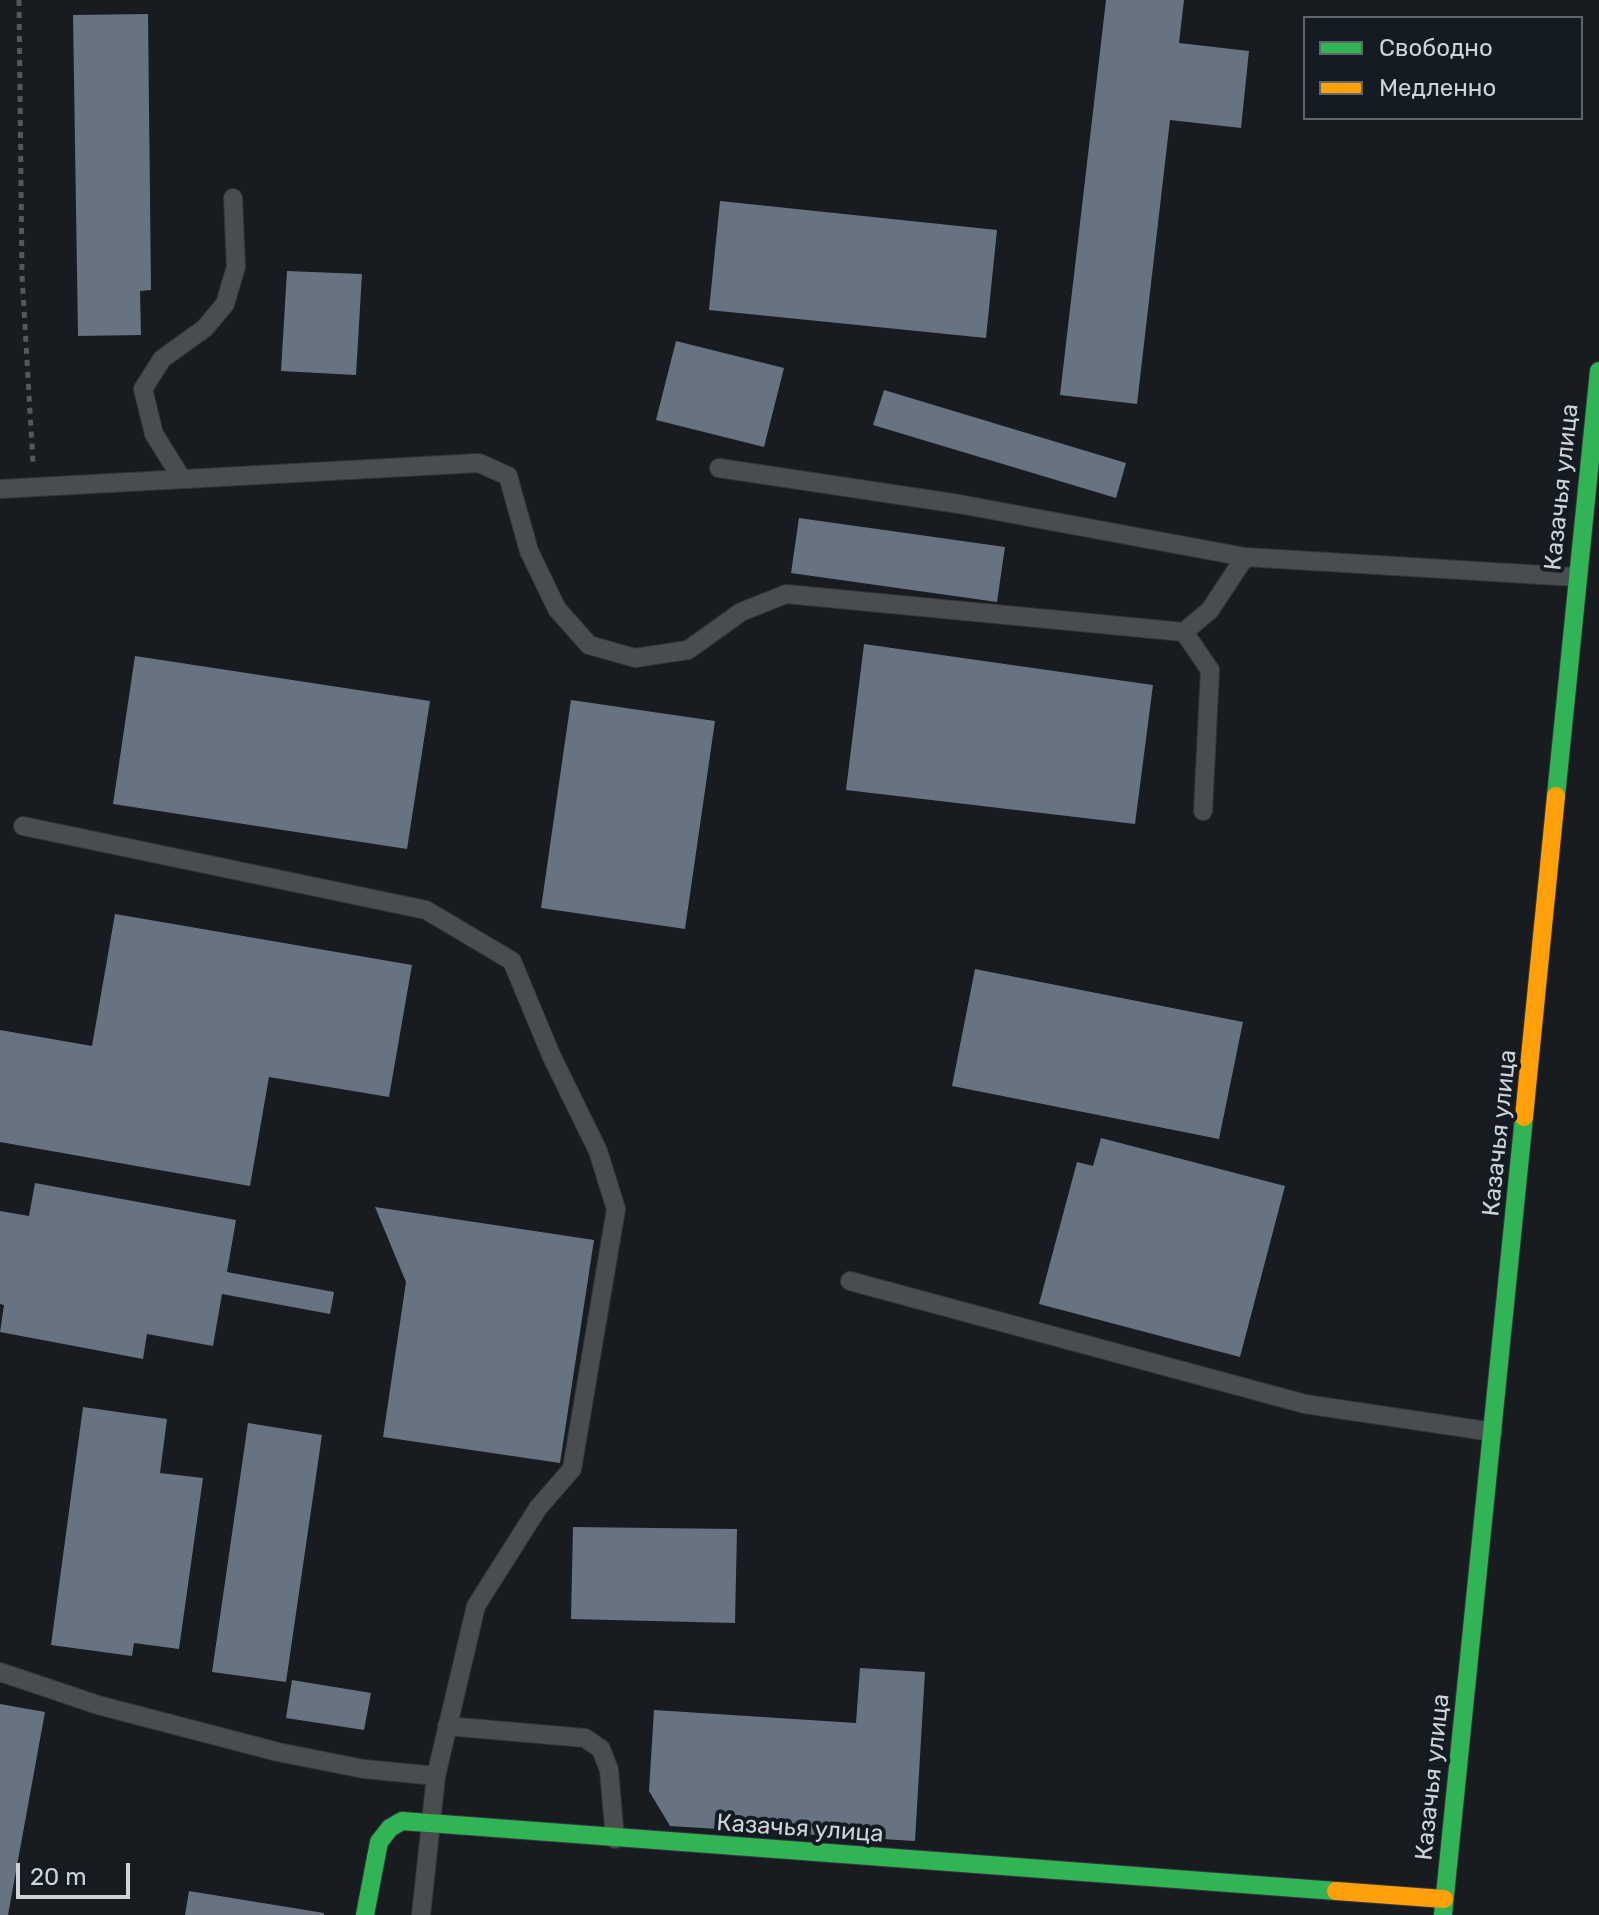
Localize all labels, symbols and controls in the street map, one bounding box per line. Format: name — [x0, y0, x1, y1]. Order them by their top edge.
legend — [1303, 16, 1583, 120]
text: Свободно — [1379, 34, 1493, 62]
text: Медленно — [1379, 74, 1496, 102]
street label: Казачья улица — [1539, 402, 1585, 572]
street label: Казачья улица — [1477, 1048, 1523, 1218]
street label: Казачья улица — [1410, 1692, 1456, 1862]
street label: Казачья улица — [716, 1809, 884, 1849]
scale bar — [20, 1847, 134, 1897]
text: 20 m — [30, 1863, 87, 1891]

